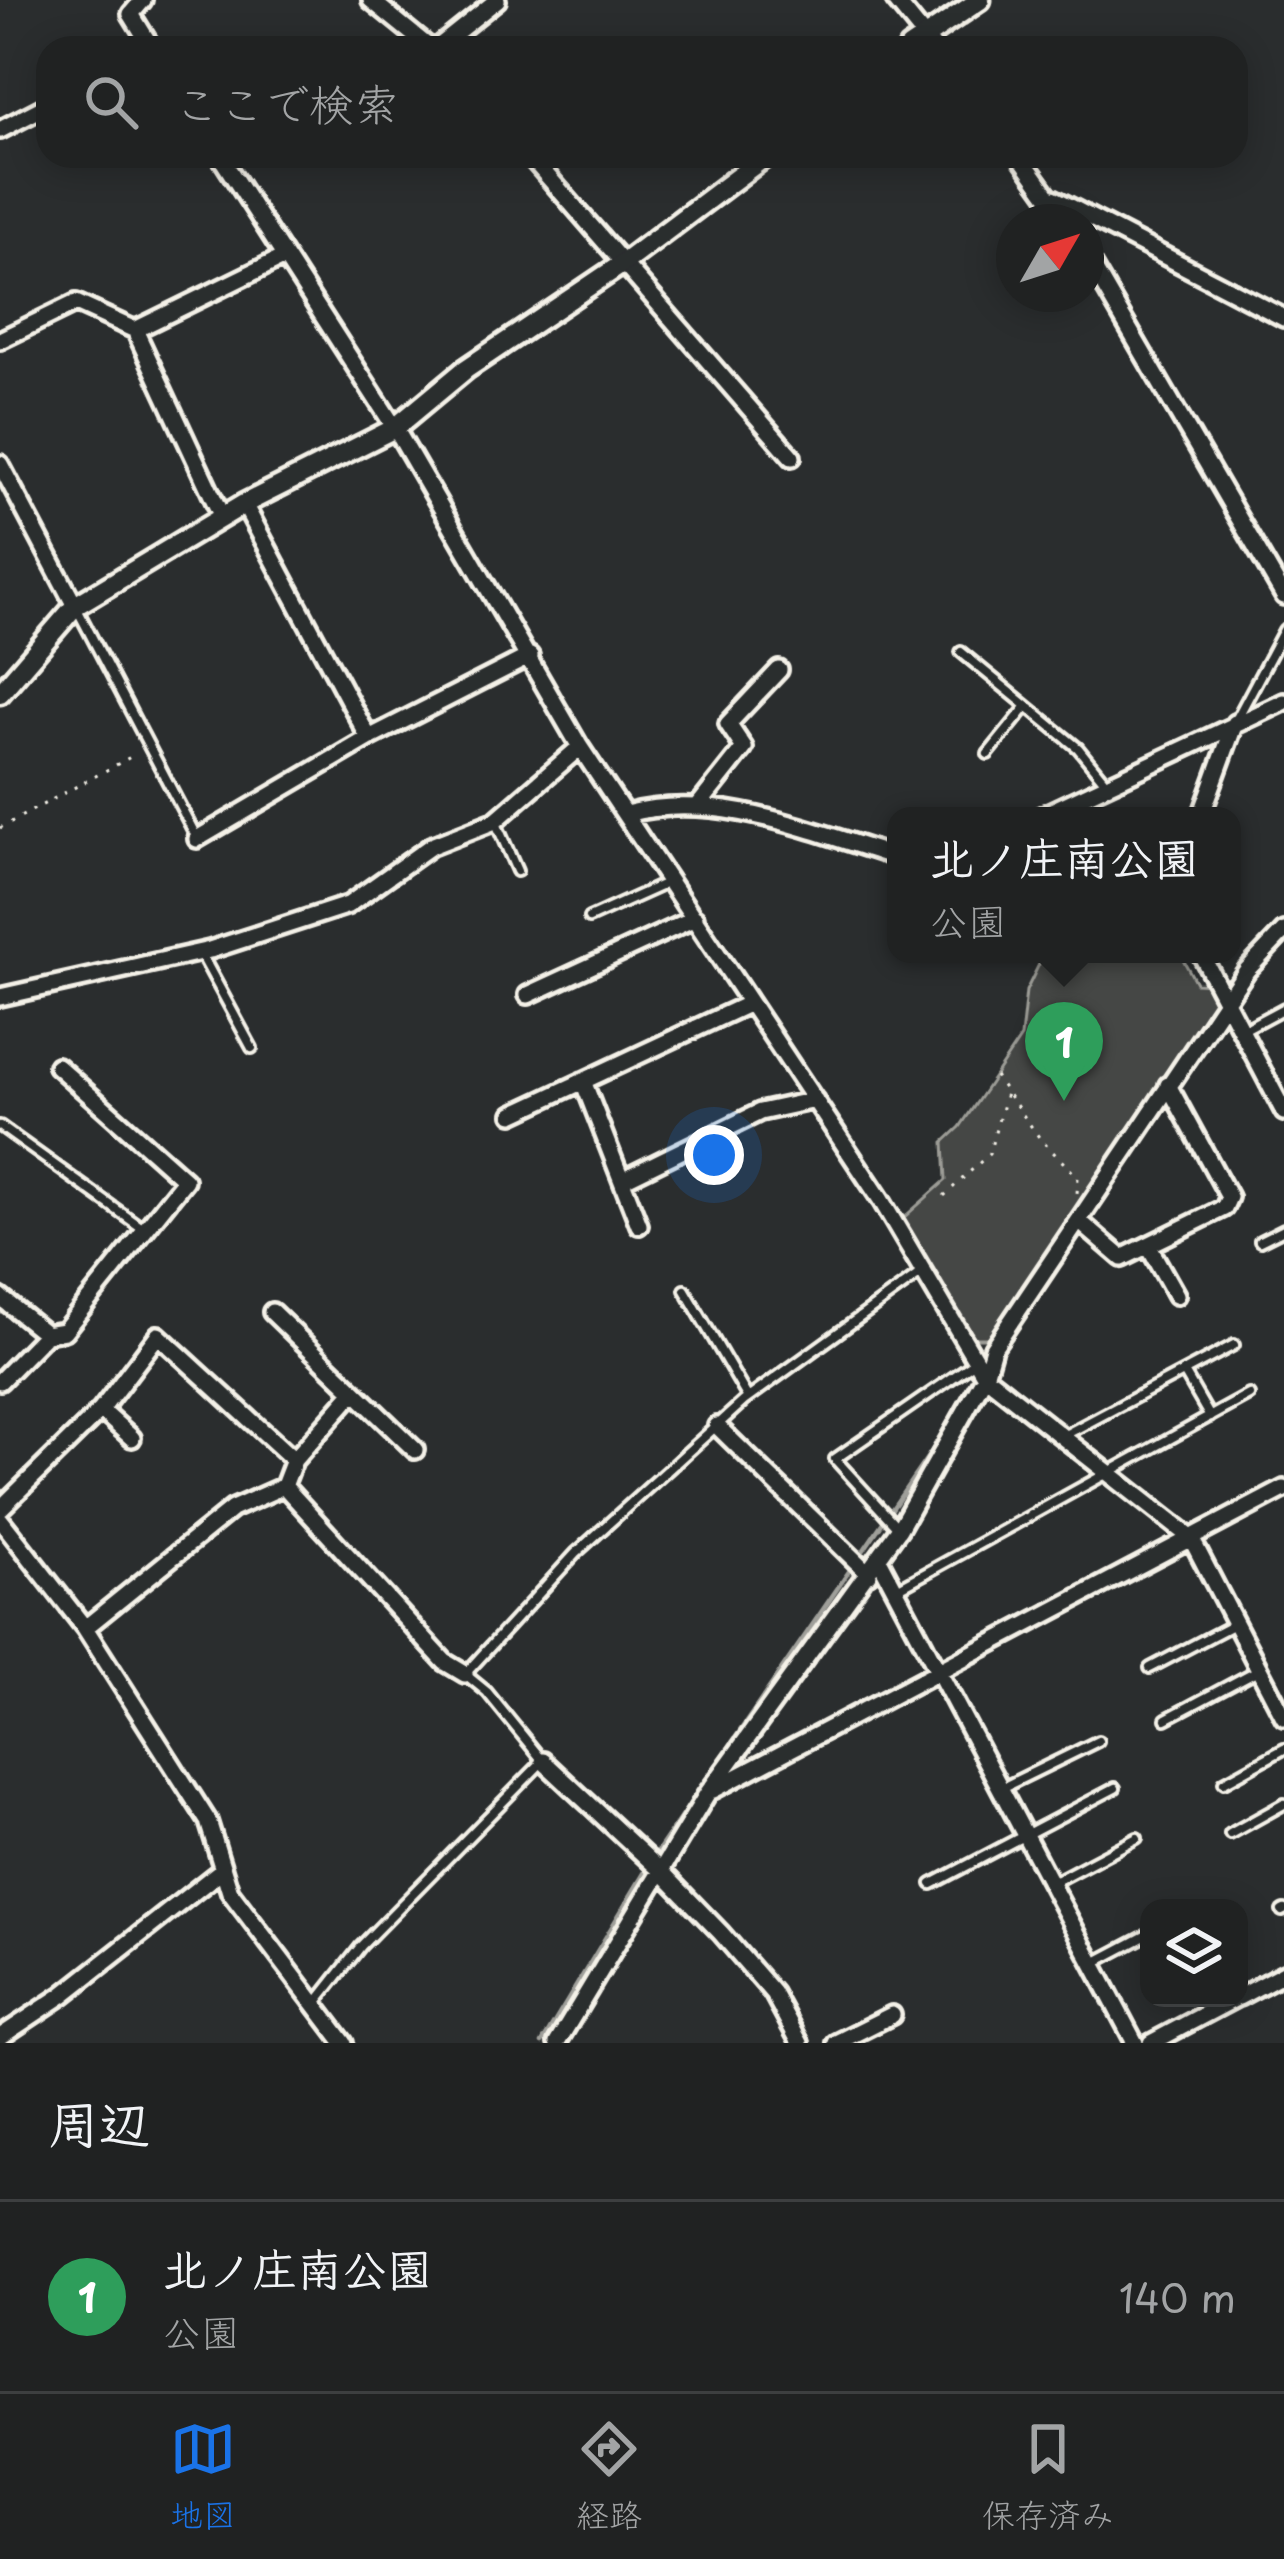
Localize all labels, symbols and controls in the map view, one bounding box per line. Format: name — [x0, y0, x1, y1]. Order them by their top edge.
search box — [36, 36, 1248, 168]
text: ここで検索 — [174, 68, 399, 136]
icon: search — [78, 69, 144, 135]
north arrow — [996, 204, 1104, 312]
popup — [887, 807, 1241, 963]
text: 北ノ庄南公園 — [929, 822, 1199, 890]
text: 公園 — [929, 890, 1007, 949]
pin: 1 — [1025, 1002, 1103, 1101]
your location — [684, 1125, 744, 1185]
map controls — [1140, 1899, 1248, 2007]
button: layers — [1140, 1899, 1248, 2007]
text: 周辺 — [48, 2083, 150, 2160]
text: 北ノ庄南公園 — [162, 2233, 432, 2301]
text: 1 — [78, 2267, 96, 2326]
text: 140 m — [1119, 2267, 1236, 2326]
text: 公園 — [162, 2301, 240, 2360]
tab: 地図 — [170, 2416, 236, 2538]
tab: 経路 — [576, 2416, 642, 2538]
tab: 保存済み — [982, 2416, 1114, 2538]

